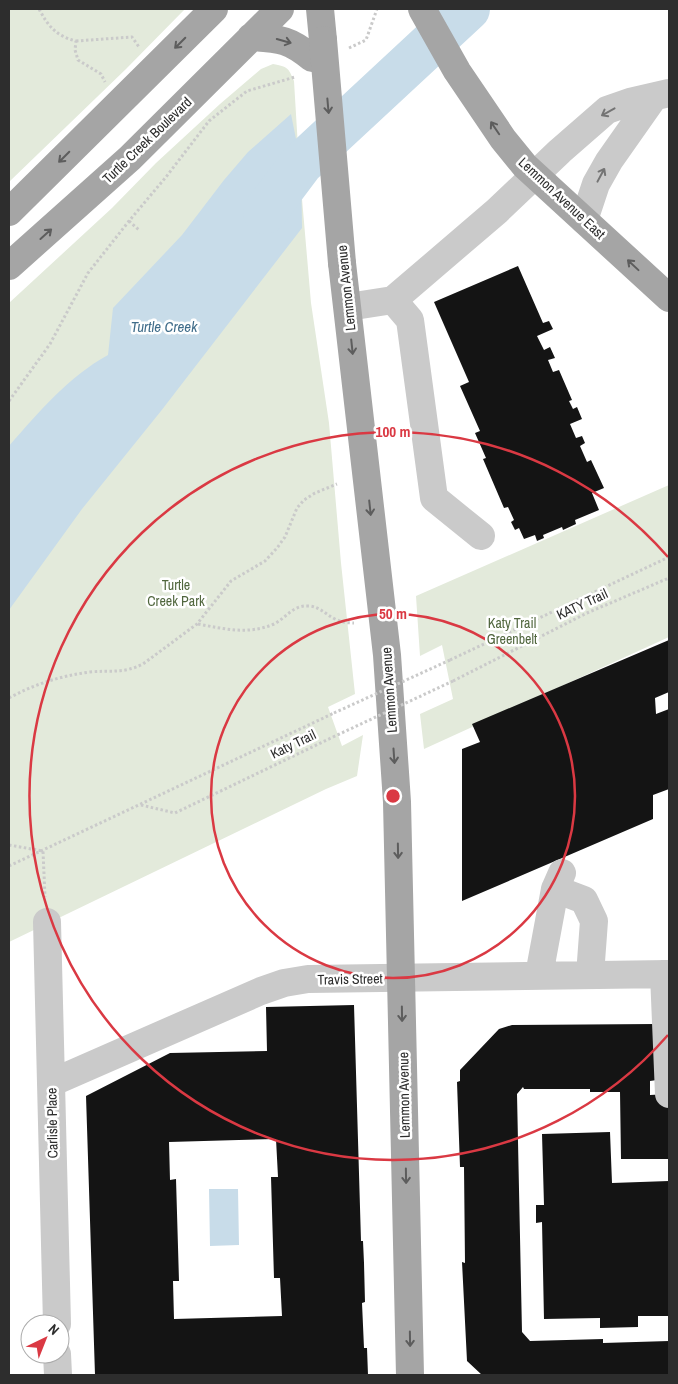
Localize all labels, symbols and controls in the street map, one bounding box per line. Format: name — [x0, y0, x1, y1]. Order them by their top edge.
one-way arrow — [173, 37, 186, 49]
one-way arrow — [276, 37, 292, 46]
street label: Turtle Creek Boulevard — [99, 93, 195, 187]
one-way arrow — [324, 97, 333, 113]
one-way arrow — [601, 107, 615, 117]
one-way arrow — [490, 121, 500, 135]
one-way arrow — [58, 151, 70, 163]
street label: Lemmon Avenue East — [515, 153, 609, 243]
one-way arrow — [597, 168, 606, 183]
one-way arrow — [39, 229, 52, 240]
street label: Lemmon Avenue — [333, 244, 359, 332]
one-way arrow — [627, 259, 640, 271]
water label: Turtle Creek — [131, 316, 198, 337]
one-way arrow — [347, 338, 357, 354]
text: 100 m — [376, 421, 410, 442]
one-way arrow — [365, 500, 375, 516]
park label: Turtle Creek Park — [147, 576, 205, 610]
street label: KATY Trail — [553, 584, 611, 624]
text: 50 m — [379, 603, 407, 624]
park label: Katy Trail Greenbelt — [487, 614, 537, 648]
street label: Lemmon Avenue — [377, 646, 401, 734]
street label: Katy Trail — [267, 725, 319, 763]
one-way arrow — [389, 748, 399, 764]
centre of rings — [384, 787, 402, 805]
one-way arrow — [394, 843, 403, 859]
street label: Travis Street — [317, 969, 383, 989]
one-way arrow — [397, 1005, 407, 1021]
street label: Lemmon Avenue — [394, 1052, 414, 1138]
street label: Carlisle Place — [42, 1087, 62, 1159]
one-way arrow — [401, 1168, 411, 1184]
north arrow — [20, 1314, 70, 1364]
text: N — [45, 1320, 63, 1339]
one-way arrow — [405, 1330, 414, 1346]

